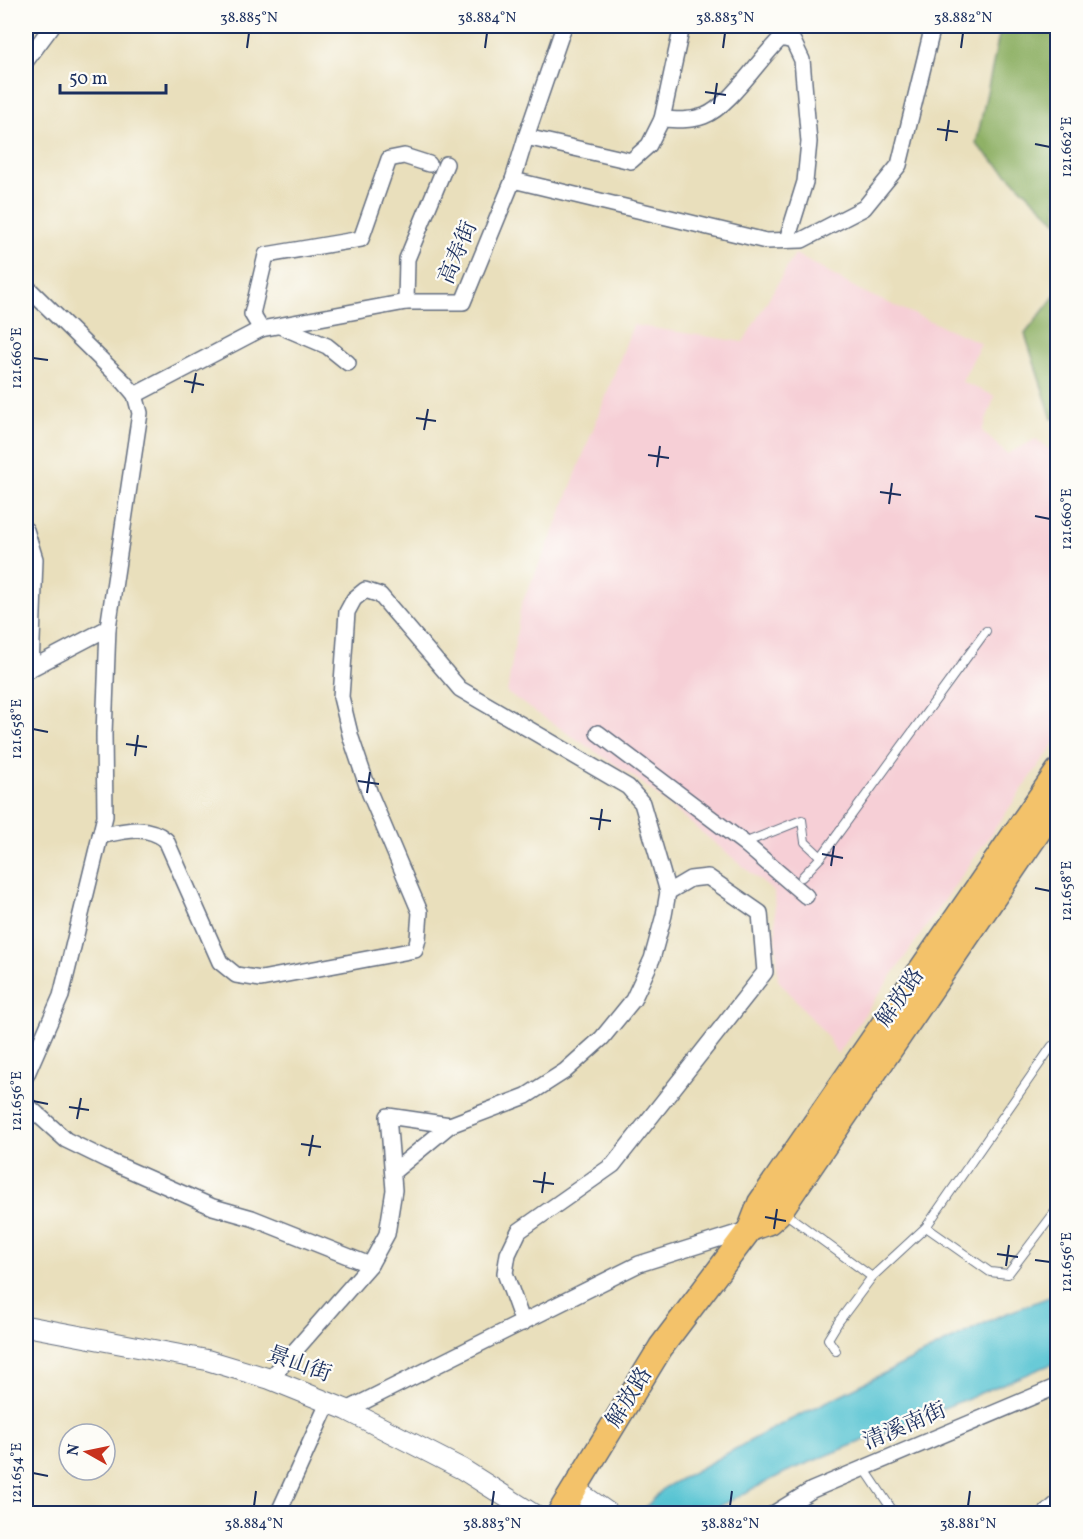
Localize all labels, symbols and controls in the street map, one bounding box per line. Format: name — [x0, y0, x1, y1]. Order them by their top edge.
text: 38.885°N — [220, 8, 278, 29]
text: 38.884°N — [458, 8, 516, 29]
text: 38.883°N — [696, 8, 754, 29]
text: 38.882°N — [934, 8, 992, 29]
scale bar — [60, 57, 166, 95]
text: 50 m — [69, 67, 108, 92]
text: 121.662°E — [1057, 117, 1078, 177]
street label: 高寿街 — [432, 217, 486, 289]
text: 121.660°E — [7, 327, 28, 389]
text: 121.660°E — [1057, 488, 1078, 550]
text: 121.658°E — [7, 699, 28, 759]
text: 121.658°E — [1057, 861, 1078, 921]
street label: 解放路 — [869, 962, 933, 1034]
text: 121.656°E — [7, 1071, 28, 1131]
text: 121.656°E — [1057, 1232, 1078, 1292]
street label: 景山街 — [263, 1339, 335, 1391]
street label: 解放路 — [599, 1362, 661, 1434]
street label: 清溪南街 — [858, 1396, 952, 1458]
north arrow — [57, 1422, 117, 1482]
text: 121.654°E — [7, 1442, 28, 1504]
text: N — [62, 1442, 86, 1457]
text: 38.884°N — [225, 1514, 283, 1535]
text: 38.883°N — [463, 1514, 521, 1535]
text: 38.882°N — [701, 1514, 759, 1535]
text: 38.881°N — [940, 1514, 996, 1535]

